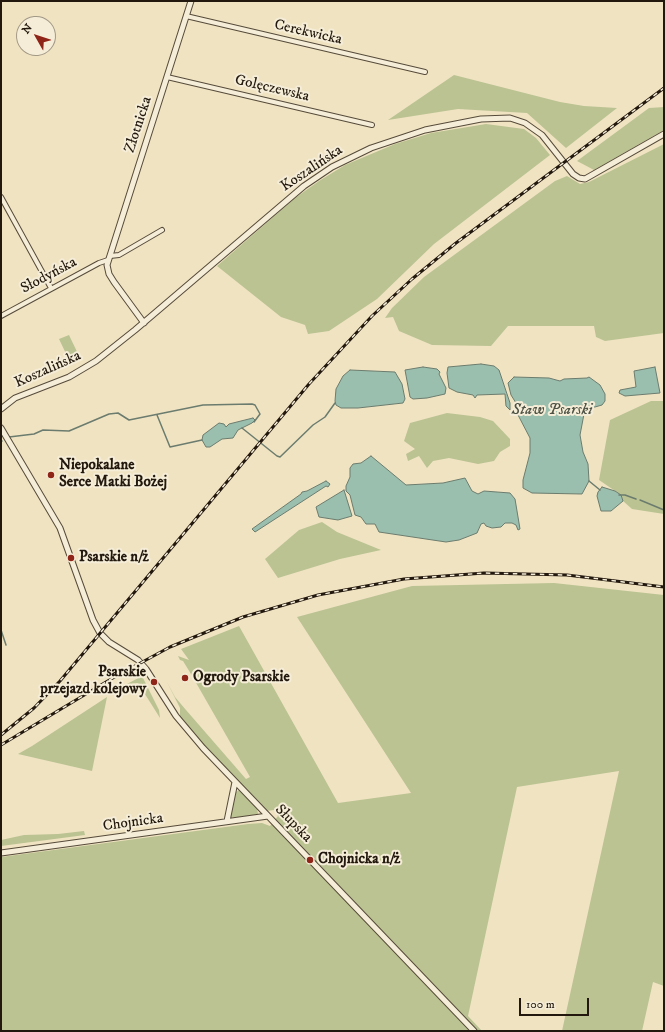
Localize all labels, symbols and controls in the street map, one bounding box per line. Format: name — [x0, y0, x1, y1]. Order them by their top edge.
north arrow — [16, 16, 56, 56]
street label: Cerekwicka — [272, 16, 344, 50]
text: N — [19, 21, 36, 37]
street label: Golęczewska — [233, 72, 311, 106]
street label: Złotnicka — [121, 95, 157, 155]
street label: Koszalińska — [278, 142, 346, 196]
street label: Słodyńska — [18, 254, 80, 298]
street label: Koszalińska — [12, 347, 84, 393]
water label: Staw Psarski — [512, 401, 592, 421]
place label: Niepokalane Serce Matki Bożej — [59, 457, 167, 492]
marker: Niepokalane Serce Matki Bożej — [46, 470, 56, 480]
place label: Psarskie n/ż — [79, 549, 149, 567]
marker: Psarskie n/ż — [66, 553, 76, 563]
place label: Psarskie przejazd kolejowy — [40, 664, 146, 699]
place label: Ogrody Psarskie — [193, 669, 290, 687]
marker: Ogrody Psarskie — [180, 673, 190, 683]
marker: Psarskie przejazd kolejowy — [149, 677, 159, 687]
street label: Słupska — [271, 801, 315, 847]
street label: Chojnicka — [102, 810, 164, 836]
place label: Chojnicka n/ż — [318, 851, 400, 869]
marker: Chojnicka n/ż — [305, 855, 315, 865]
scale bar — [521, 990, 591, 1016]
text: 100 m — [526, 997, 555, 1012]

